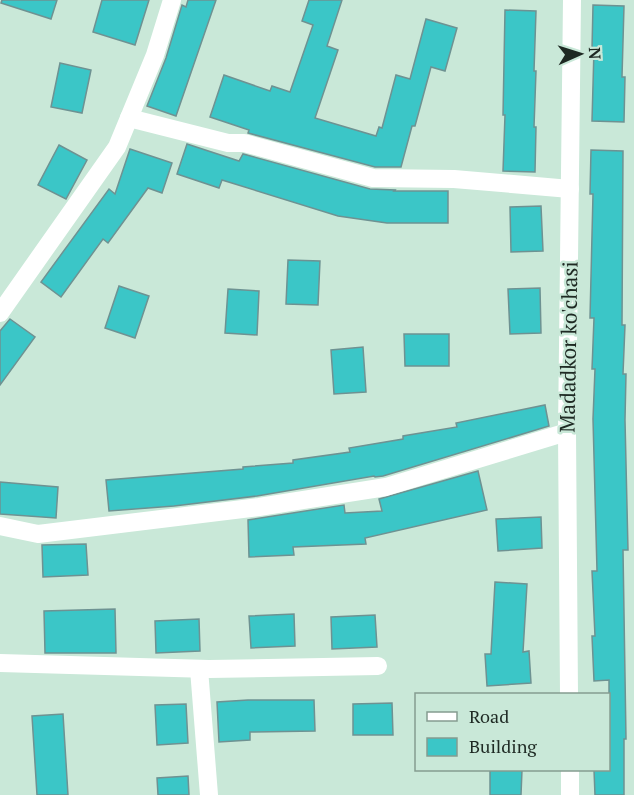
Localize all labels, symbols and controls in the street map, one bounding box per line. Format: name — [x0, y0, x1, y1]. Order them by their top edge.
north arrow — [550, 24, 610, 84]
text: N — [584, 47, 606, 60]
street label: Madadkor ko'chasi — [553, 261, 583, 433]
legend — [415, 693, 610, 771]
text: Road — [469, 704, 509, 728]
text: Building — [469, 734, 537, 758]

